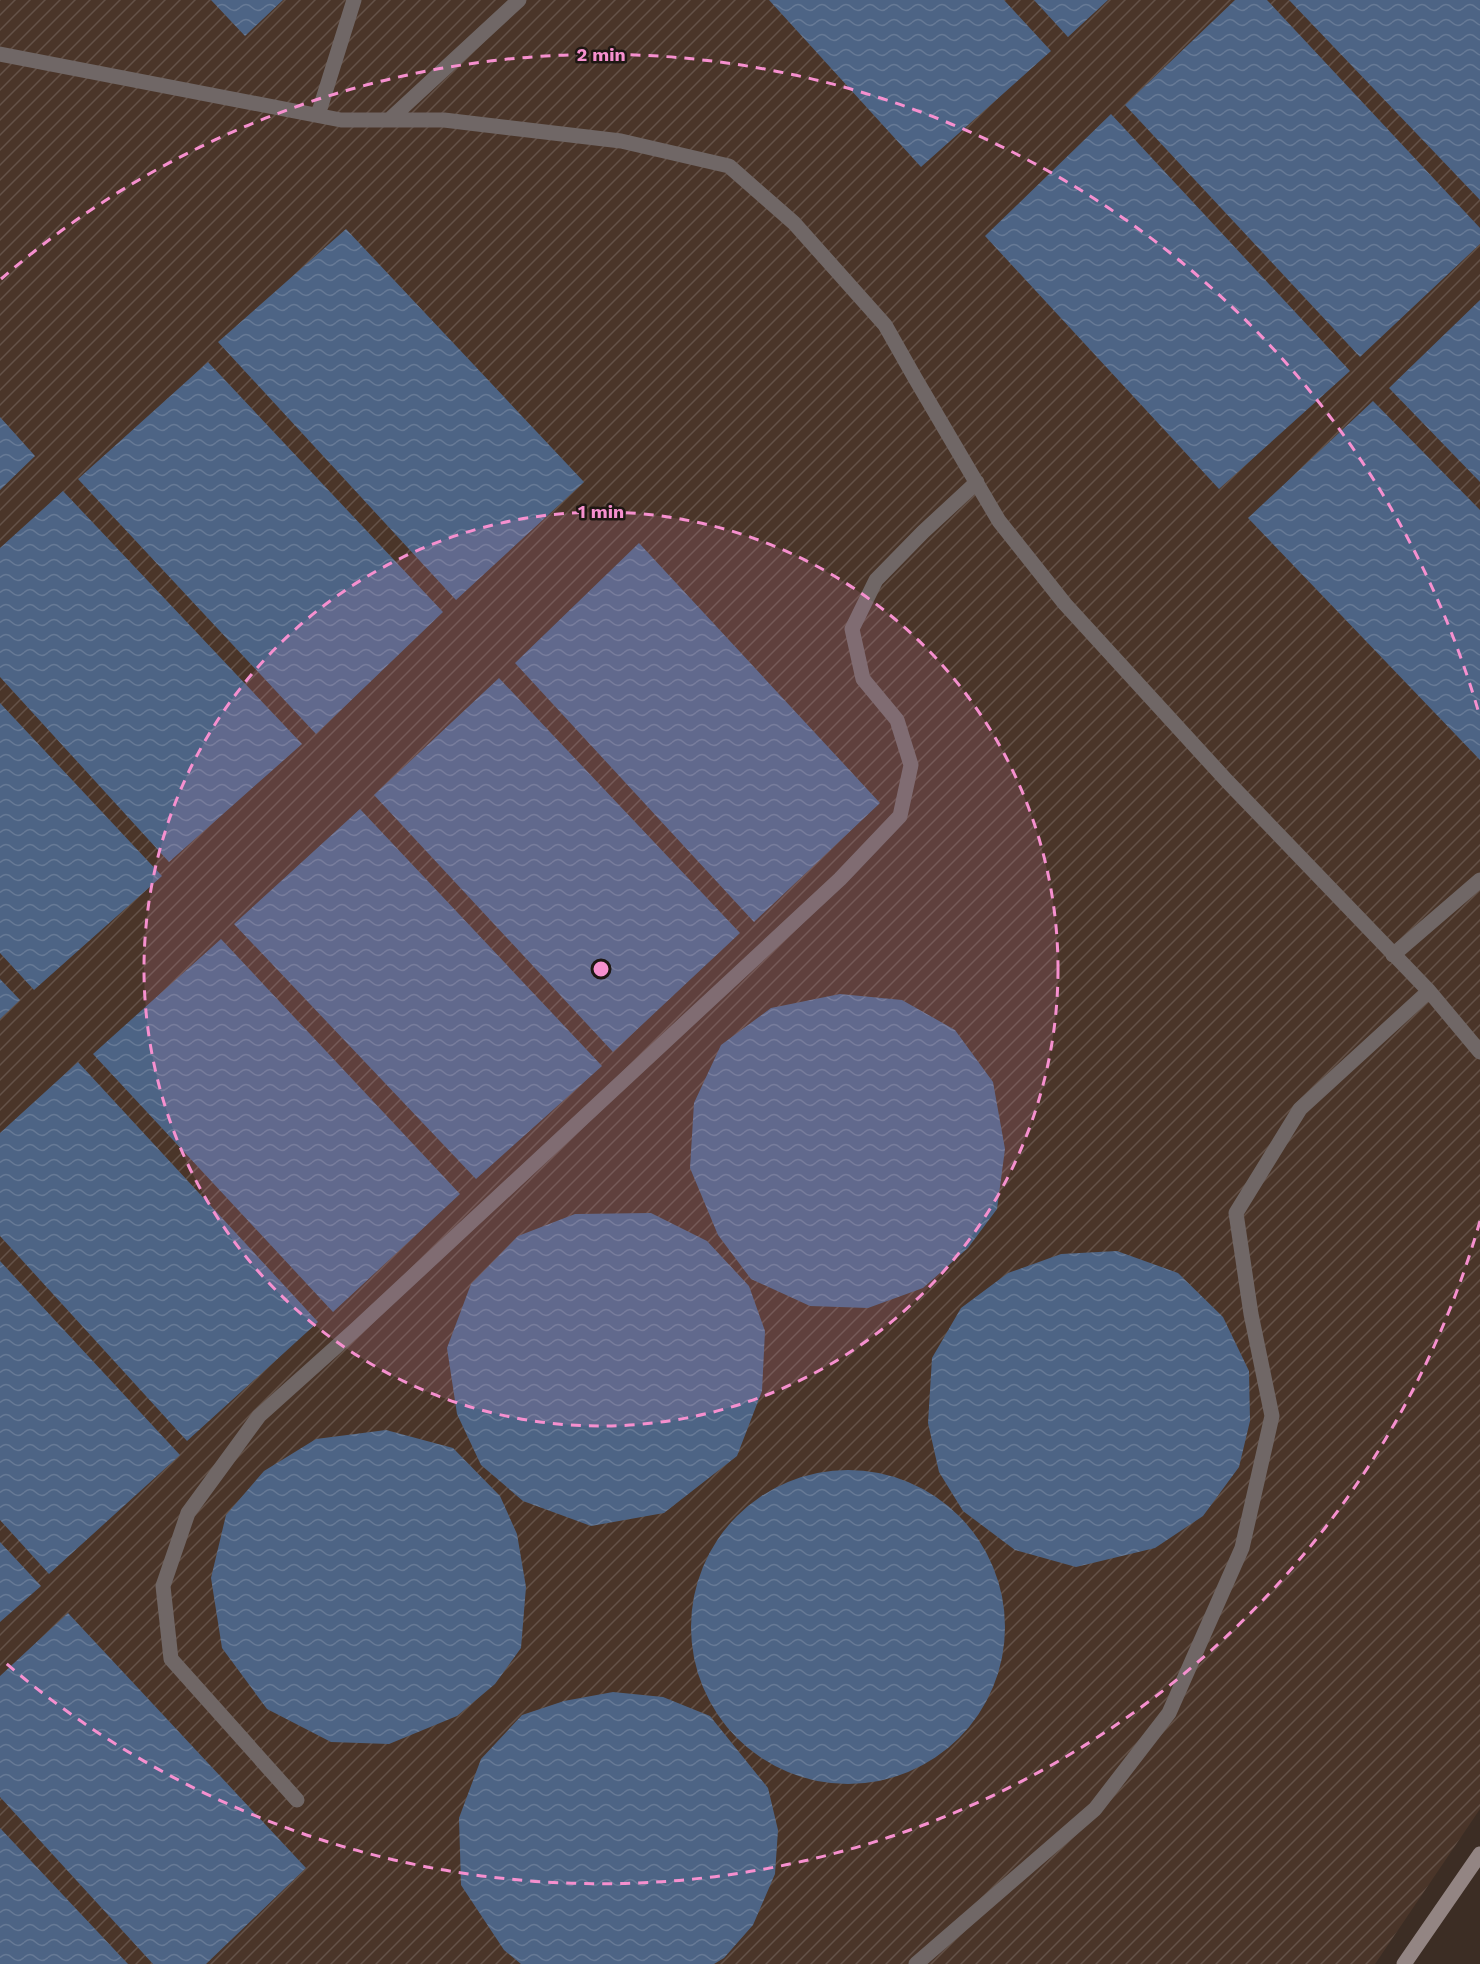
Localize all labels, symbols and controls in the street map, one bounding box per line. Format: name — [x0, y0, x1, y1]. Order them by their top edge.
text: 2 min — [576, 44, 626, 65]
text: 1 min — [578, 501, 624, 522]
centre of rings — [591, 959, 611, 979]

